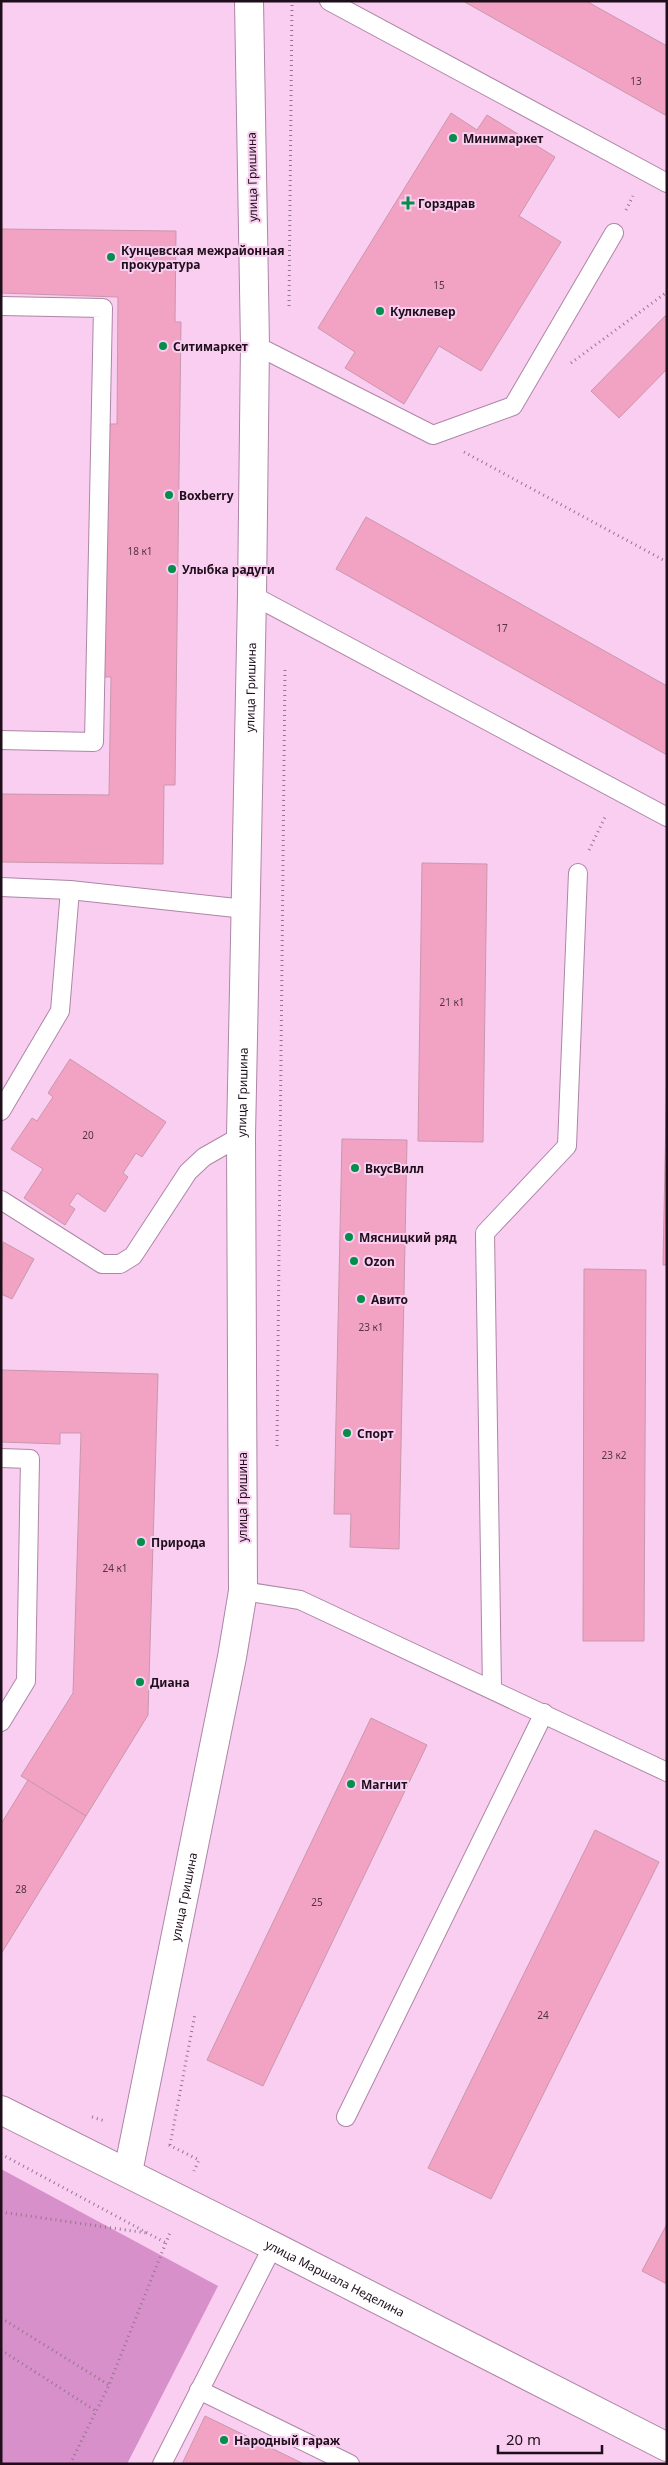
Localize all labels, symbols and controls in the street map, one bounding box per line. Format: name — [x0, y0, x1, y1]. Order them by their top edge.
house number: 13 — [630, 74, 642, 88]
place label: Минимаркет — [463, 130, 543, 147]
street label: улица Гришина — [243, 132, 261, 222]
marker: Минимаркет — [447, 132, 459, 144]
place label: Горздрав — [418, 195, 475, 212]
marker: Горздрав — [402, 197, 414, 209]
place label: Кунцевская межрайонная прокуратура — [121, 242, 285, 273]
marker: Кунцевская межрайонная прокуратура — [105, 251, 117, 263]
house number: 15 — [433, 278, 445, 292]
place label: Кулклевер — [390, 303, 456, 320]
marker: Кулклевер — [374, 305, 386, 317]
place label: Ситимаркет — [173, 338, 248, 355]
marker: Ситимаркет — [157, 340, 169, 352]
place label: Boxberry — [179, 487, 234, 504]
marker: Boxberry — [163, 489, 175, 501]
house number: 18 к1 — [127, 544, 153, 558]
place label: Улыбка радуги — [182, 561, 275, 578]
marker: Улыбка радуги — [166, 563, 178, 575]
house number: 17 — [496, 621, 508, 635]
street label: улица Гришина — [241, 642, 260, 733]
house number: 21 к1 — [439, 995, 465, 1009]
street label: улица Гришина — [232, 1047, 251, 1137]
house number: 20 — [82, 1128, 94, 1142]
place label: ВкусВилл — [365, 1160, 424, 1177]
marker: ВкусВилл — [349, 1162, 361, 1174]
place label: Мясницкий ряд — [359, 1229, 457, 1246]
marker: Мясницкий ряд — [343, 1231, 355, 1243]
place label: Ozon — [364, 1253, 395, 1270]
marker: Ozon — [348, 1255, 360, 1267]
place label: Авито — [371, 1291, 408, 1308]
marker: Авито — [355, 1293, 367, 1305]
house number: 23 к1 — [358, 1320, 384, 1334]
place label: Спорт — [357, 1425, 394, 1442]
marker: Спорт — [341, 1427, 353, 1439]
house number: 23 к2 — [601, 1448, 627, 1462]
street label: улица Гришина — [234, 1452, 251, 1542]
place label: Природа — [151, 1534, 206, 1551]
marker: Природа — [135, 1536, 147, 1548]
house number: 24 к1 — [102, 1561, 128, 1575]
place label: Диана — [150, 1674, 190, 1691]
marker: Диана — [134, 1676, 146, 1688]
place label: Магнит — [361, 1776, 407, 1793]
marker: Магнит — [345, 1778, 357, 1790]
street label: улица Гришина — [166, 1851, 201, 1942]
house number: 28 — [15, 1882, 27, 1896]
house number: 25 — [311, 1895, 323, 1909]
house number: 24 — [537, 2008, 549, 2022]
street label: улица Маршала Неделина — [263, 2235, 408, 2320]
scale bar — [498, 2422, 602, 2454]
text: 20 m — [506, 2429, 541, 2449]
place label: Народный гараж — [234, 2432, 341, 2449]
marker: Народный гараж — [218, 2434, 230, 2446]

